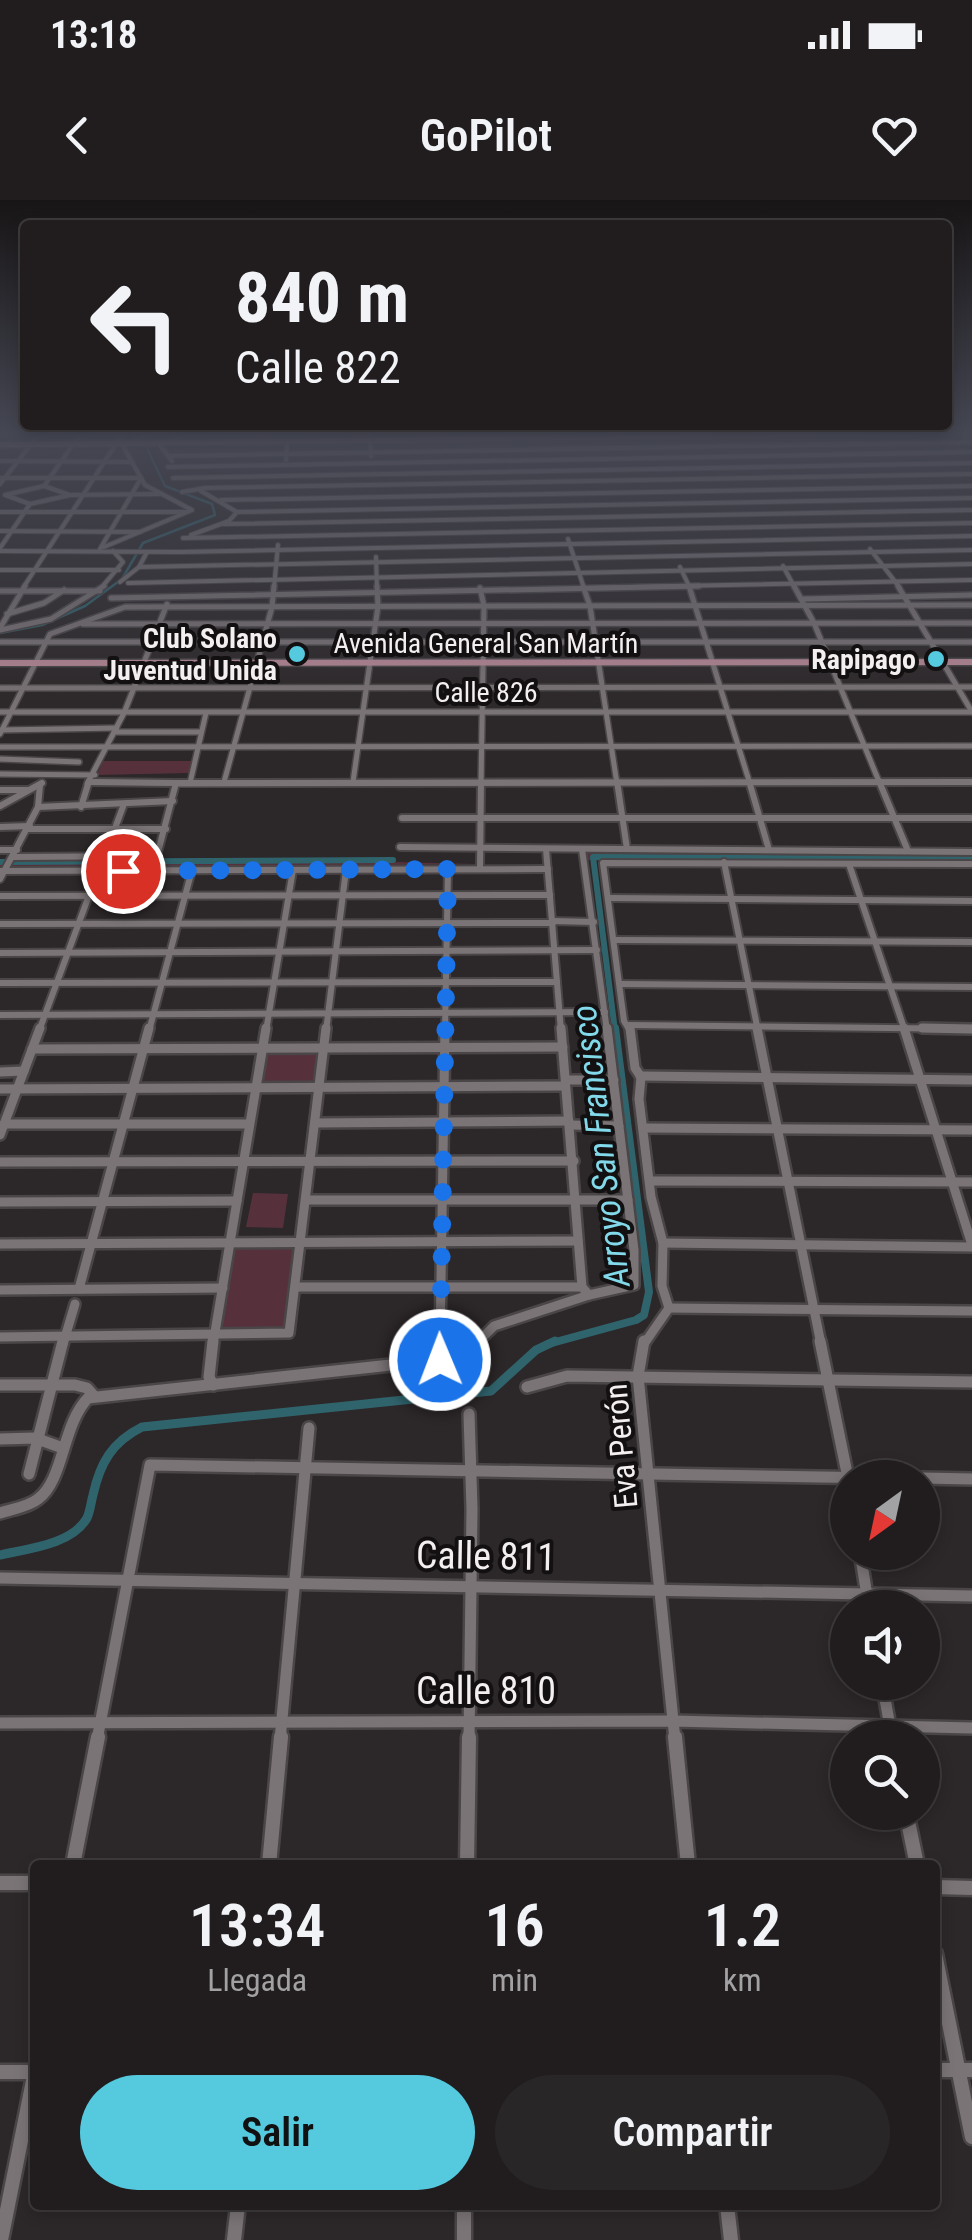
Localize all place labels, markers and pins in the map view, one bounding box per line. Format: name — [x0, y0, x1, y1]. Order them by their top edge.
place label: Club Solano Juventud Unida — [103, 622, 277, 687]
marker: Club Solano Juventud Unida — [286, 643, 308, 665]
place label: Rapipago — [811, 643, 916, 676]
marker: Rapipago — [925, 648, 947, 670]
pin — [81, 829, 166, 914]

